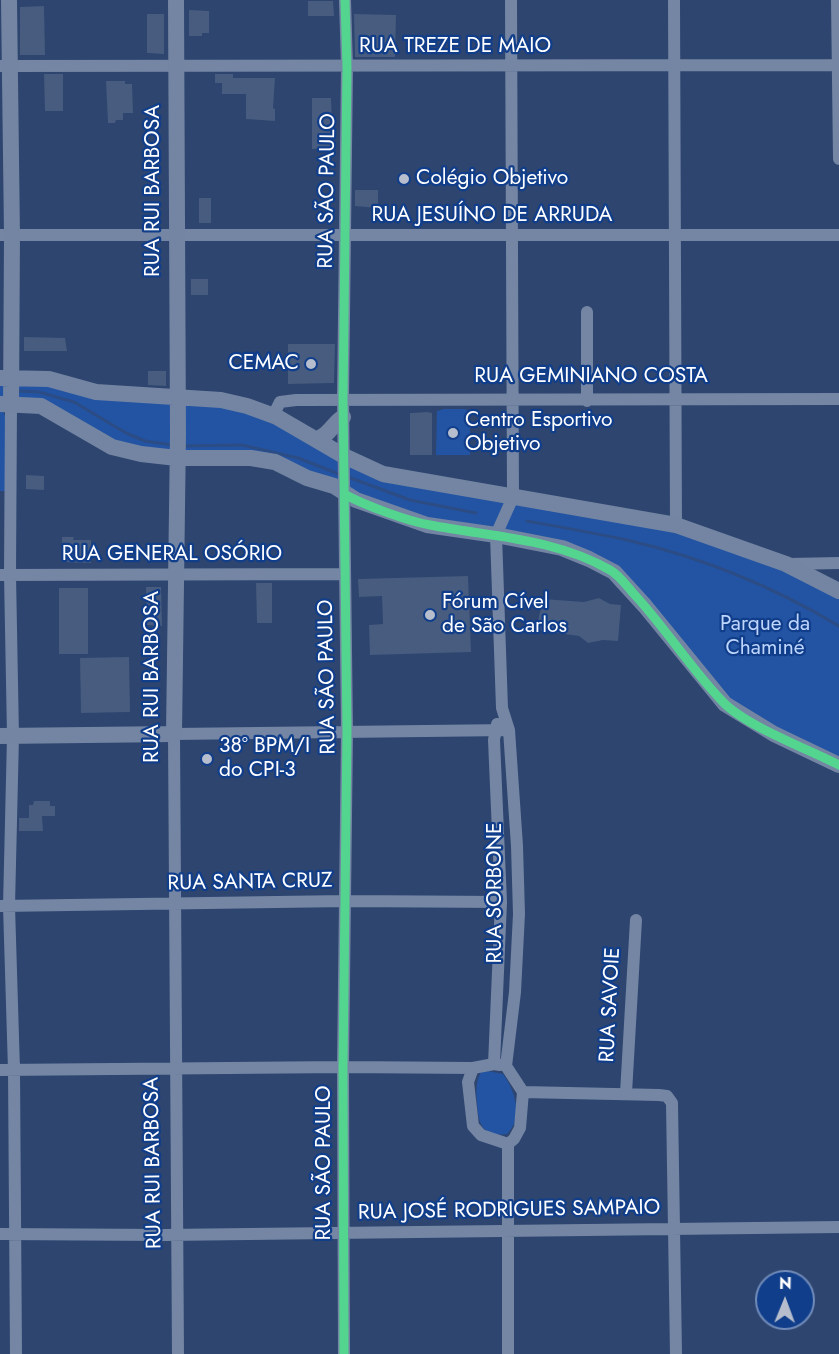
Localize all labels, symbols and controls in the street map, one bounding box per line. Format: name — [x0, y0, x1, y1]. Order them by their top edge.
street label: RUA TREZE DE MAIO — [359, 34, 551, 60]
street label: RUA RUI BARBOSA — [141, 105, 167, 277]
street label: RUA SÃO PAULO — [314, 113, 342, 269]
place label: Colégio Objetivo — [416, 166, 568, 192]
marker: Colégio Objetivo — [397, 172, 411, 186]
street label: RUA JESUÍNO DE ARRUDA — [372, 203, 612, 229]
place label: CEMAC — [228, 351, 299, 377]
marker: CEMAC — [304, 357, 318, 371]
street label: RUA GEMINIANO COSTA — [474, 364, 708, 390]
place label: Centro Esportivo Objetivo — [465, 408, 612, 458]
marker: Centro Esportivo Objetivo — [446, 426, 460, 440]
street label: RUA GENERAL OSÓRIO — [62, 542, 282, 568]
place label: Fórum Cível de São Carlos — [442, 590, 567, 640]
street label: RUA RUI BARBOSA — [140, 591, 166, 763]
street label: RUA SÃO PAULO — [314, 599, 342, 755]
marker: Fórum Cível de São Carlos — [423, 608, 437, 622]
park label: Parque da Chaminé — [720, 612, 810, 662]
place label: 38º BPM/I do CPI-3 — [219, 734, 310, 784]
marker: 38º BPM/I do CPI-3 — [200, 752, 214, 766]
street label: RUA SORBONE — [483, 822, 509, 964]
street label: RUA SANTA CRUZ — [167, 869, 333, 897]
street label: RUA SAVOIE — [595, 947, 627, 1063]
street label: RUA RUI BARBOSA — [140, 1077, 168, 1249]
street label: RUA SÃO PAULO — [312, 1085, 338, 1241]
street label: RUA JOSÉ RODRIGUES SAMPAIO — [358, 1196, 660, 1226]
north arrow — [755, 1270, 815, 1330]
text: N — [779, 1272, 792, 1295]

